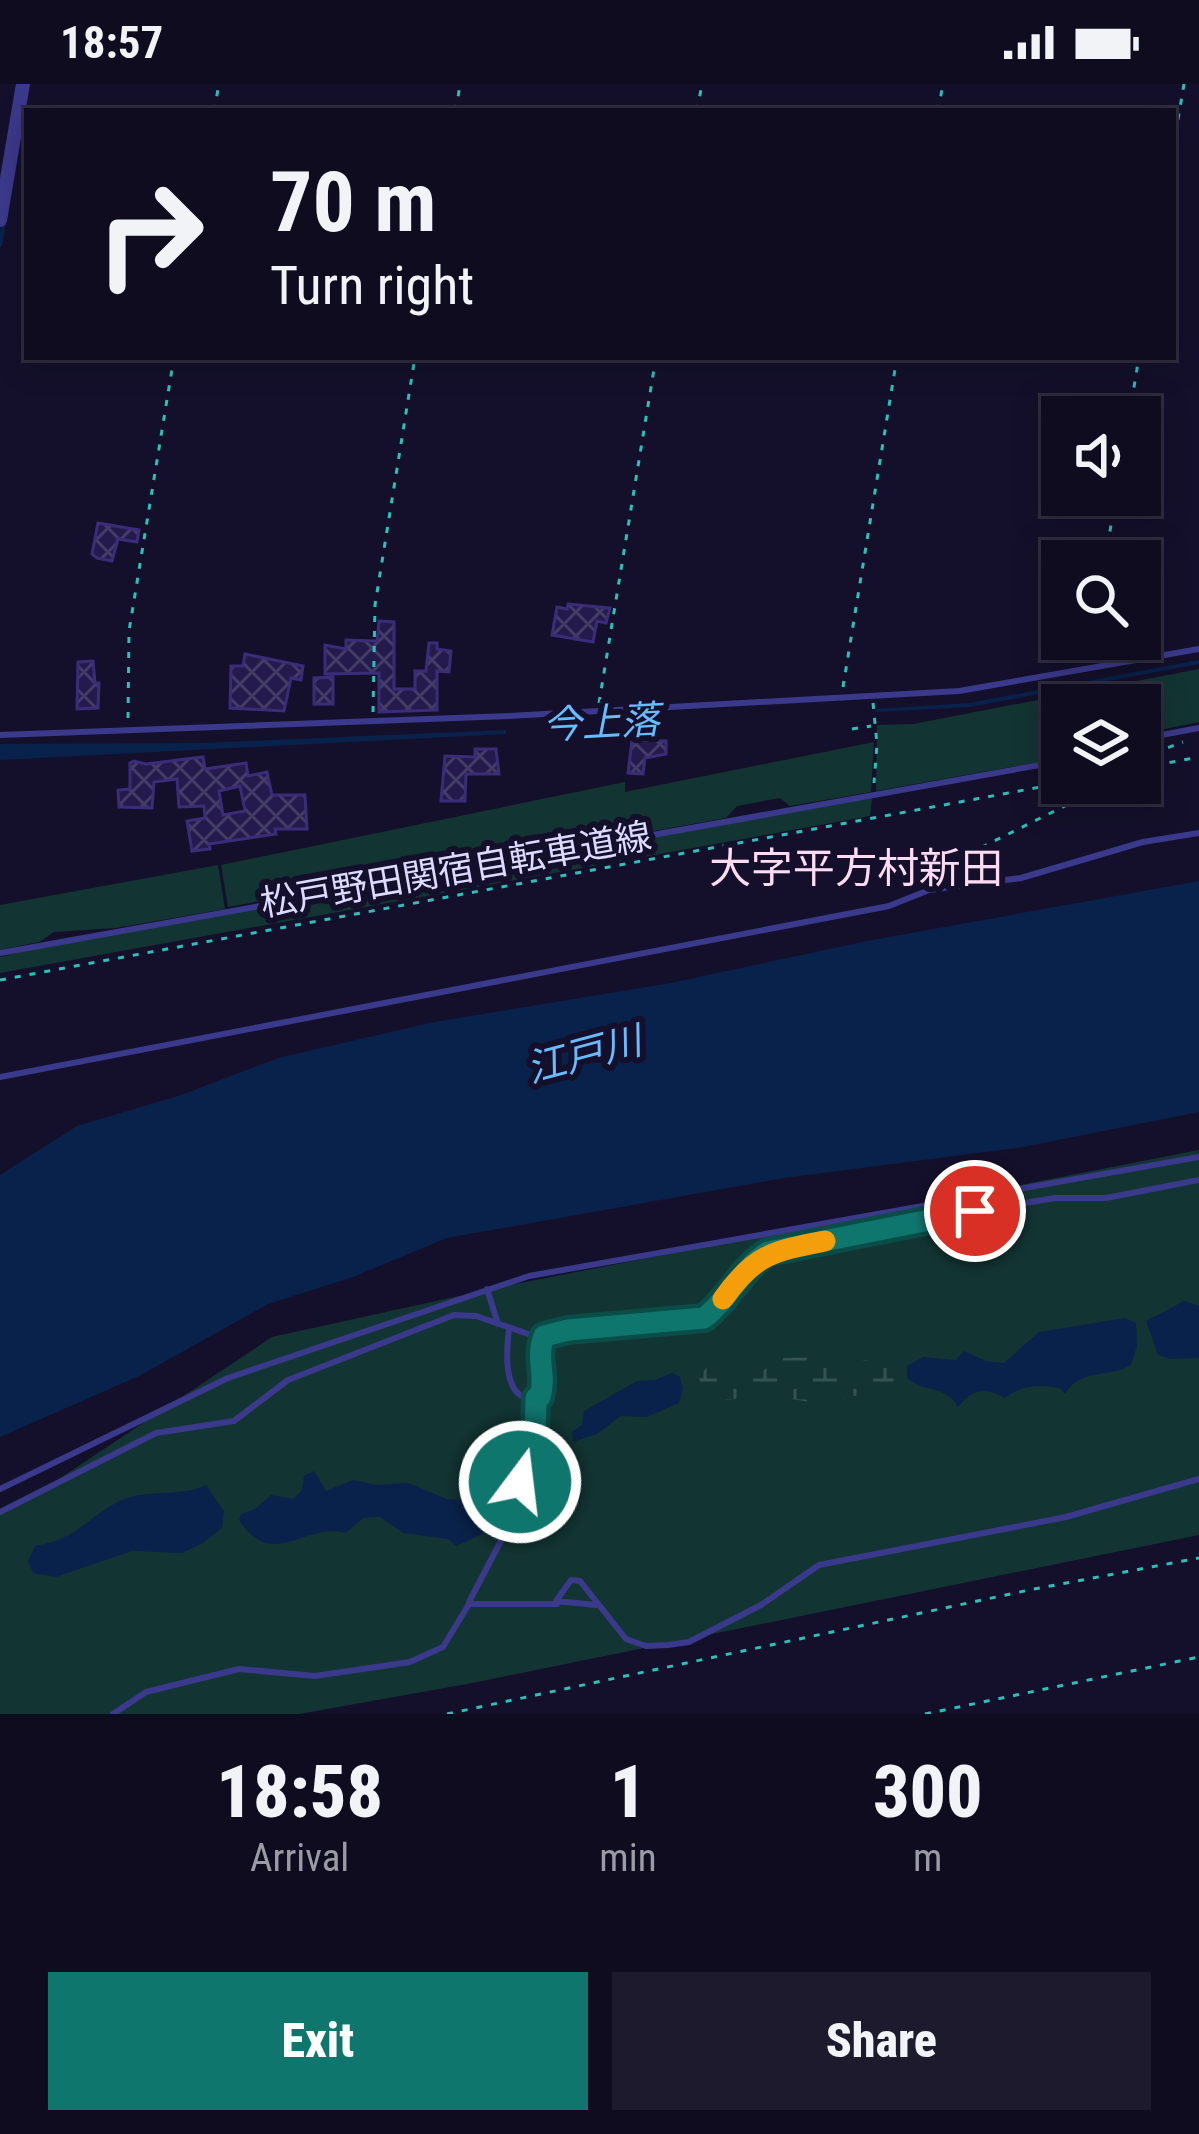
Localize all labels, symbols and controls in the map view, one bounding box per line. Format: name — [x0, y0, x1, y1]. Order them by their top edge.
text: 18:57 — [60, 16, 163, 69]
text: 70 m — [270, 153, 437, 252]
icon: right — [72, 156, 228, 312]
text: Turn right — [270, 254, 474, 317]
map controls — [1041, 396, 1161, 804]
button: sound — [1041, 396, 1161, 516]
button: search — [1041, 540, 1161, 660]
button: layers — [1041, 684, 1161, 804]
water label: 今上落 — [541, 697, 667, 749]
street label: 松戸野田関宿自転車道線 — [257, 815, 655, 925]
district label: 大字平方村新田 — [709, 844, 1003, 893]
water label: 江戸川 — [522, 1017, 650, 1092]
pin — [924, 1160, 1026, 1262]
icon: arrive — [942, 1178, 1008, 1244]
position arrow — [457, 1419, 583, 1545]
text: 18:58 — [216, 1750, 383, 1835]
text: 1 — [610, 1750, 646, 1835]
text: 300 — [873, 1750, 983, 1835]
text: Arrival — [250, 1835, 349, 1881]
text: min — [599, 1835, 657, 1881]
text: m — [913, 1835, 942, 1881]
button: Exit — [48, 1972, 588, 2110]
button: Share — [612, 1972, 1151, 2110]

